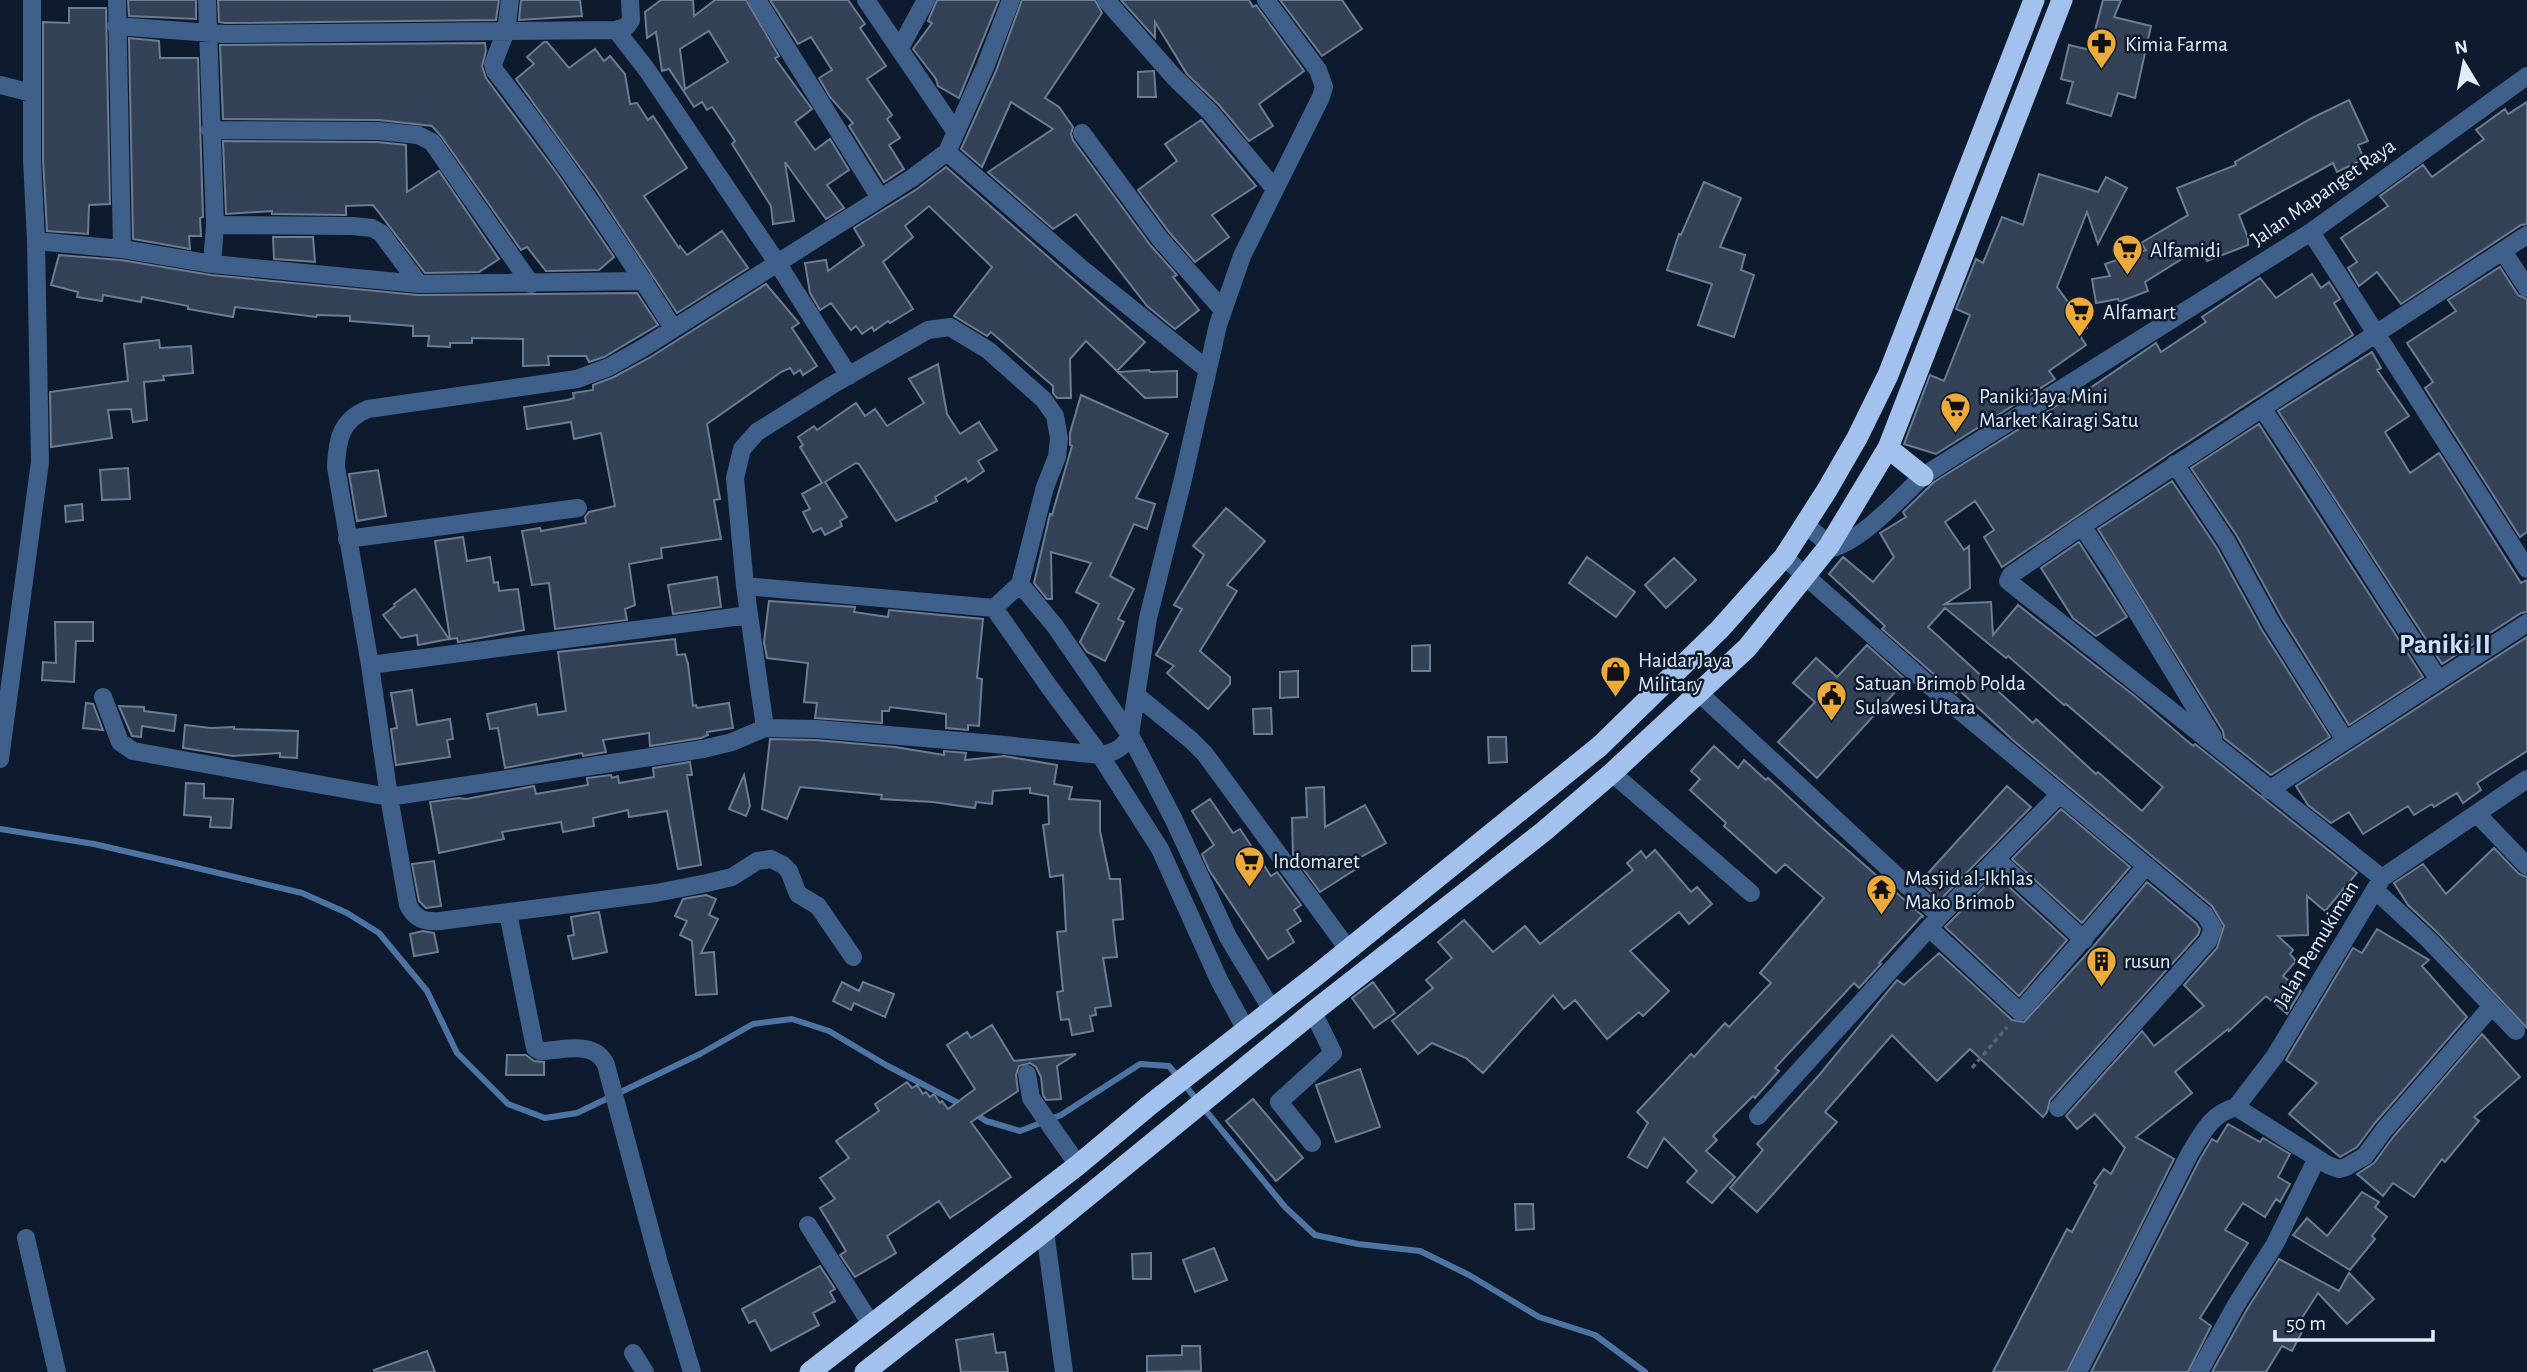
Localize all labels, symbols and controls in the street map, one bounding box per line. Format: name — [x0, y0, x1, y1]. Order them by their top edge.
pharmacy icon: Kimia Farma — [2085, 27, 2119, 71]
north arrow — [2429, 28, 2499, 98]
place label: Kimia Farma — [2125, 34, 2228, 55]
text: N — [2453, 37, 2469, 58]
street label: Jalan Mapanget Raya — [2247, 135, 2400, 250]
supermarket icon: Alfamidi — [2110, 233, 2144, 277]
place label: Alfamidi — [2150, 240, 2221, 261]
supermarket icon: Alfamart — [2063, 295, 2097, 339]
place label: Alfamart — [2103, 302, 2176, 323]
place label: Paniki Jaya Mini Market Kairagi Satu — [1979, 386, 2139, 431]
supermarket icon: Paniki Jaya Mini Market Kairagi Satu — [1939, 391, 1973, 435]
district label: Paniki II — [2399, 631, 2491, 659]
place label: Haidar Jaya Military — [1638, 650, 1731, 695]
shop icon: Haidar Jaya Military — [1598, 655, 1632, 699]
place label: Satuan Brimob Polda Sulawesi Utara — [1855, 673, 2026, 718]
public building icon: Satuan Brimob Polda Sulawesi Utara — [1815, 678, 1849, 722]
supermarket icon: Indomaret — [1233, 844, 1267, 888]
place label: Indomaret — [1273, 851, 1360, 872]
place label: Masjid al-Ikhlas Mako Brimob — [1905, 868, 2033, 913]
temple icon: Masjid al-Ikhlas Mako Brimob — [1865, 873, 1899, 917]
street label: Jalan Pemukiman — [2270, 877, 2362, 1011]
building icon: rusun — [2084, 944, 2118, 988]
place label: rusun — [2124, 951, 2171, 972]
scale bar — [2275, 1298, 2432, 1342]
text: 50 m — [2286, 1313, 2326, 1334]

